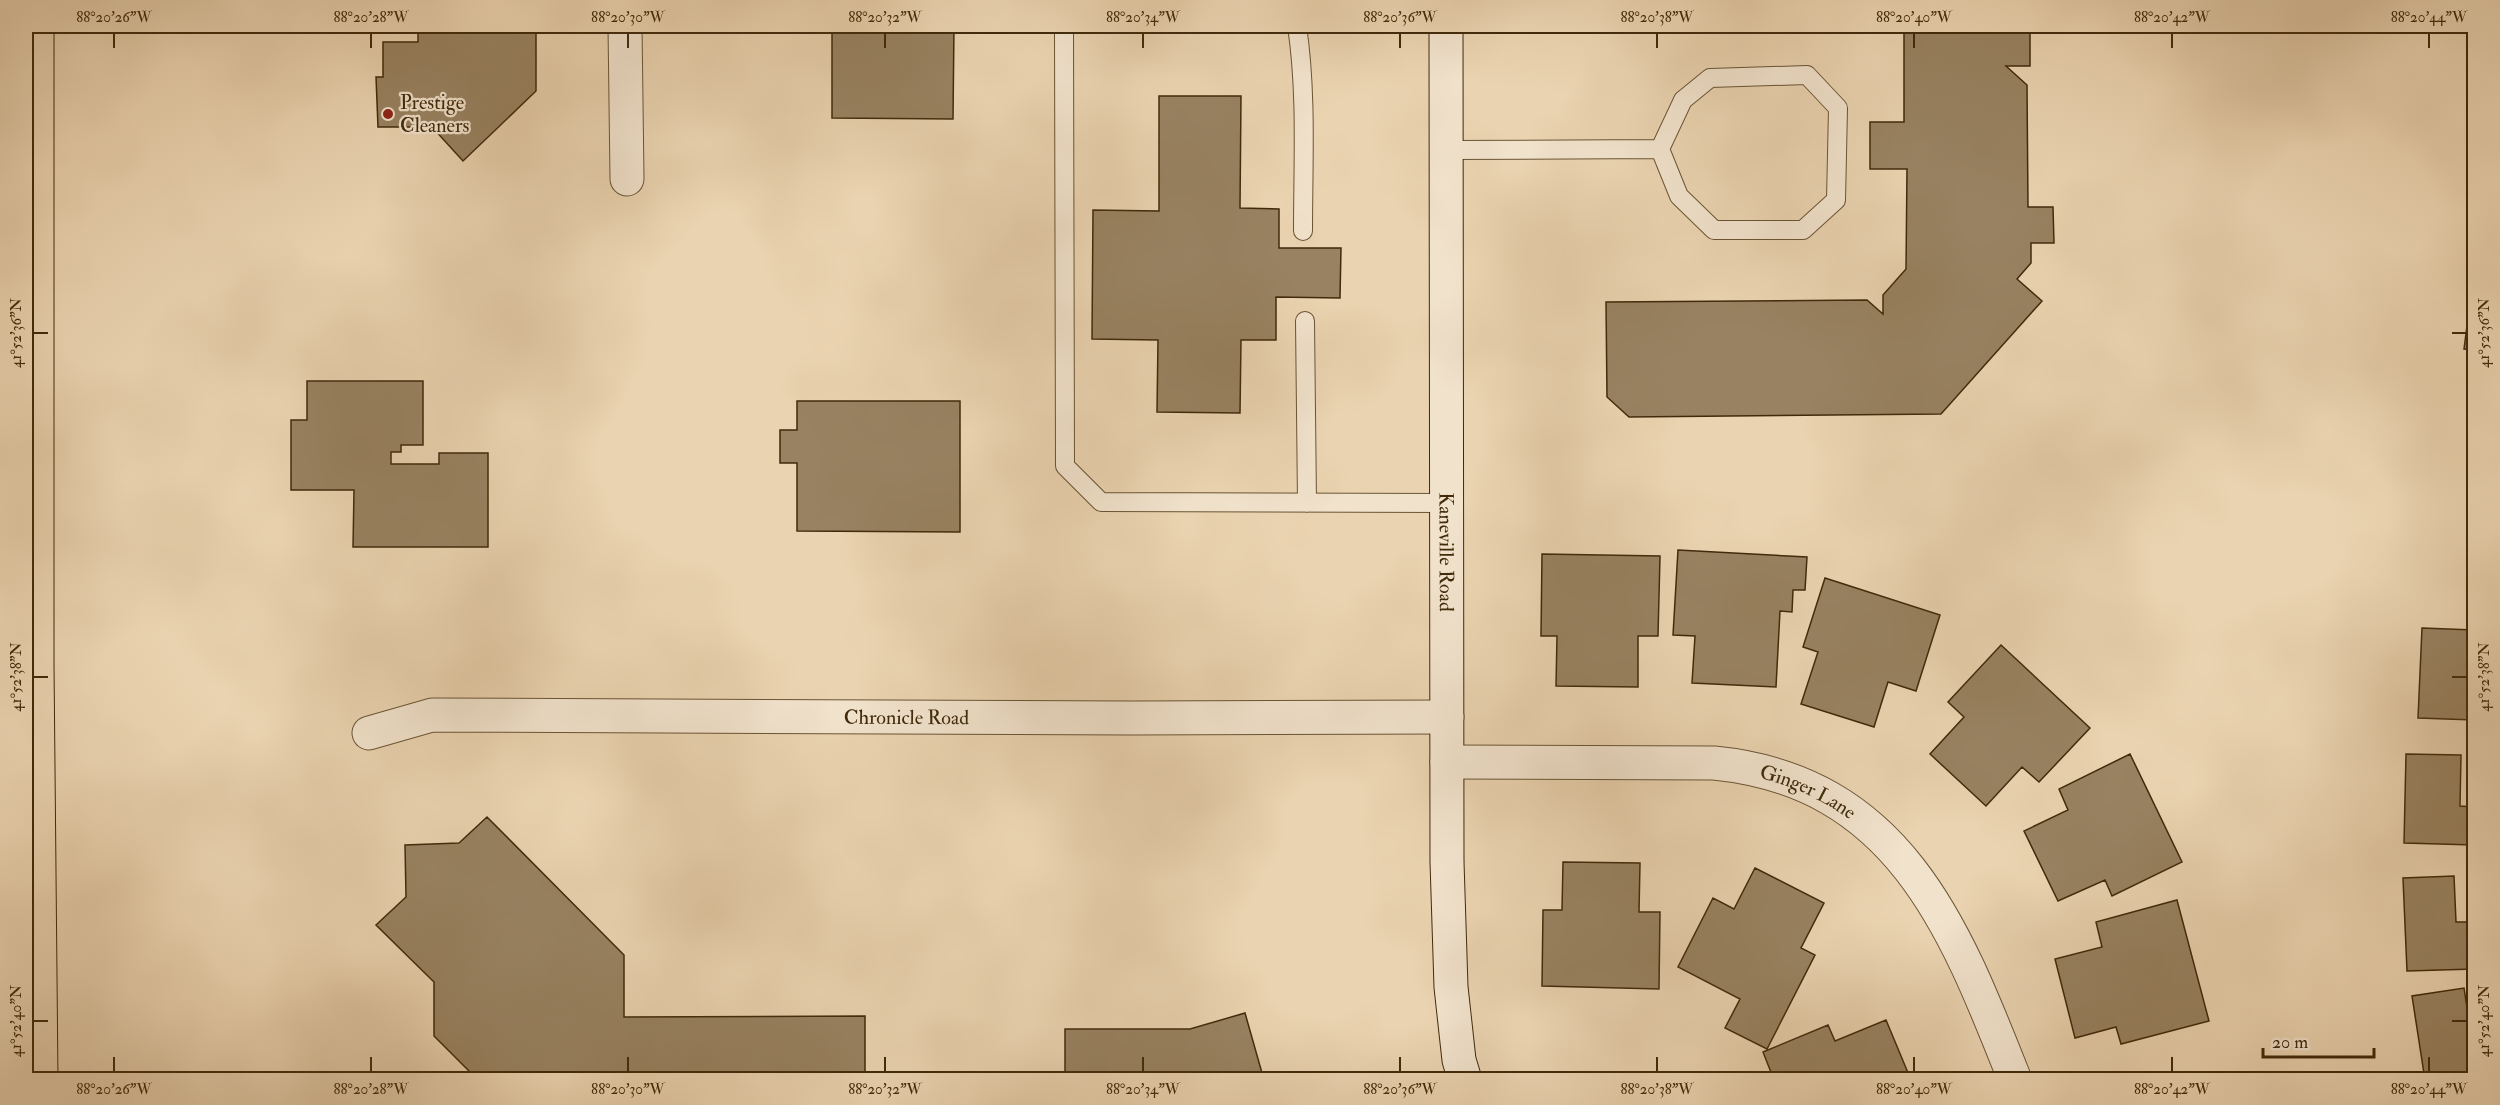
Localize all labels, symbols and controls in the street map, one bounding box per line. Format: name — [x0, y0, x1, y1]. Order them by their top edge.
text: 88°20'26"W — [76, 8, 152, 27]
text: 88°20'28"W — [334, 8, 409, 27]
text: 88°20'30"W — [591, 8, 666, 27]
text: 88°20'32"W — [848, 8, 923, 27]
text: 88°20'34"W — [1106, 8, 1181, 27]
text: 88°20'36"W — [1363, 8, 1438, 27]
text: 88°20'38"W — [1620, 8, 1694, 27]
text: 88°20'40"W — [1876, 8, 1953, 27]
text: 88°20'42"W — [2134, 8, 2211, 27]
text: 88°20'44"W — [2391, 8, 2468, 27]
place label: Prestige Cleaners — [400, 90, 469, 138]
marker: Prestige Cleaners — [381, 107, 395, 121]
text: 41°52'36"N — [7, 297, 26, 368]
text: 41°52'36"N — [2475, 297, 2494, 368]
street label: Kaneville Road — [1434, 492, 1459, 612]
text: 41°52'38"N — [7, 642, 26, 712]
text: 41°52'38"N — [2475, 642, 2494, 712]
street label: Chronicle Road — [844, 704, 969, 730]
street label: Ginger Lane — [1757, 759, 1861, 824]
text: 41°52'40"N — [7, 984, 26, 1057]
text: 41°52'40"N — [2475, 984, 2494, 1057]
scale bar — [2263, 1021, 2374, 1059]
text: 20 m — [2272, 1031, 2308, 1054]
text: 88°20'26"W — [76, 1080, 152, 1099]
text: 88°20'28"W — [334, 1080, 409, 1099]
text: 88°20'30"W — [591, 1080, 666, 1099]
text: 88°20'32"W — [848, 1080, 923, 1099]
text: 88°20'34"W — [1106, 1080, 1181, 1099]
text: 88°20'36"W — [1363, 1080, 1438, 1099]
text: 88°20'38"W — [1620, 1080, 1694, 1099]
text: 88°20'40"W — [1876, 1080, 1953, 1099]
text: 88°20'42"W — [2134, 1080, 2211, 1099]
text: 88°20'44"W — [2391, 1080, 2468, 1099]

